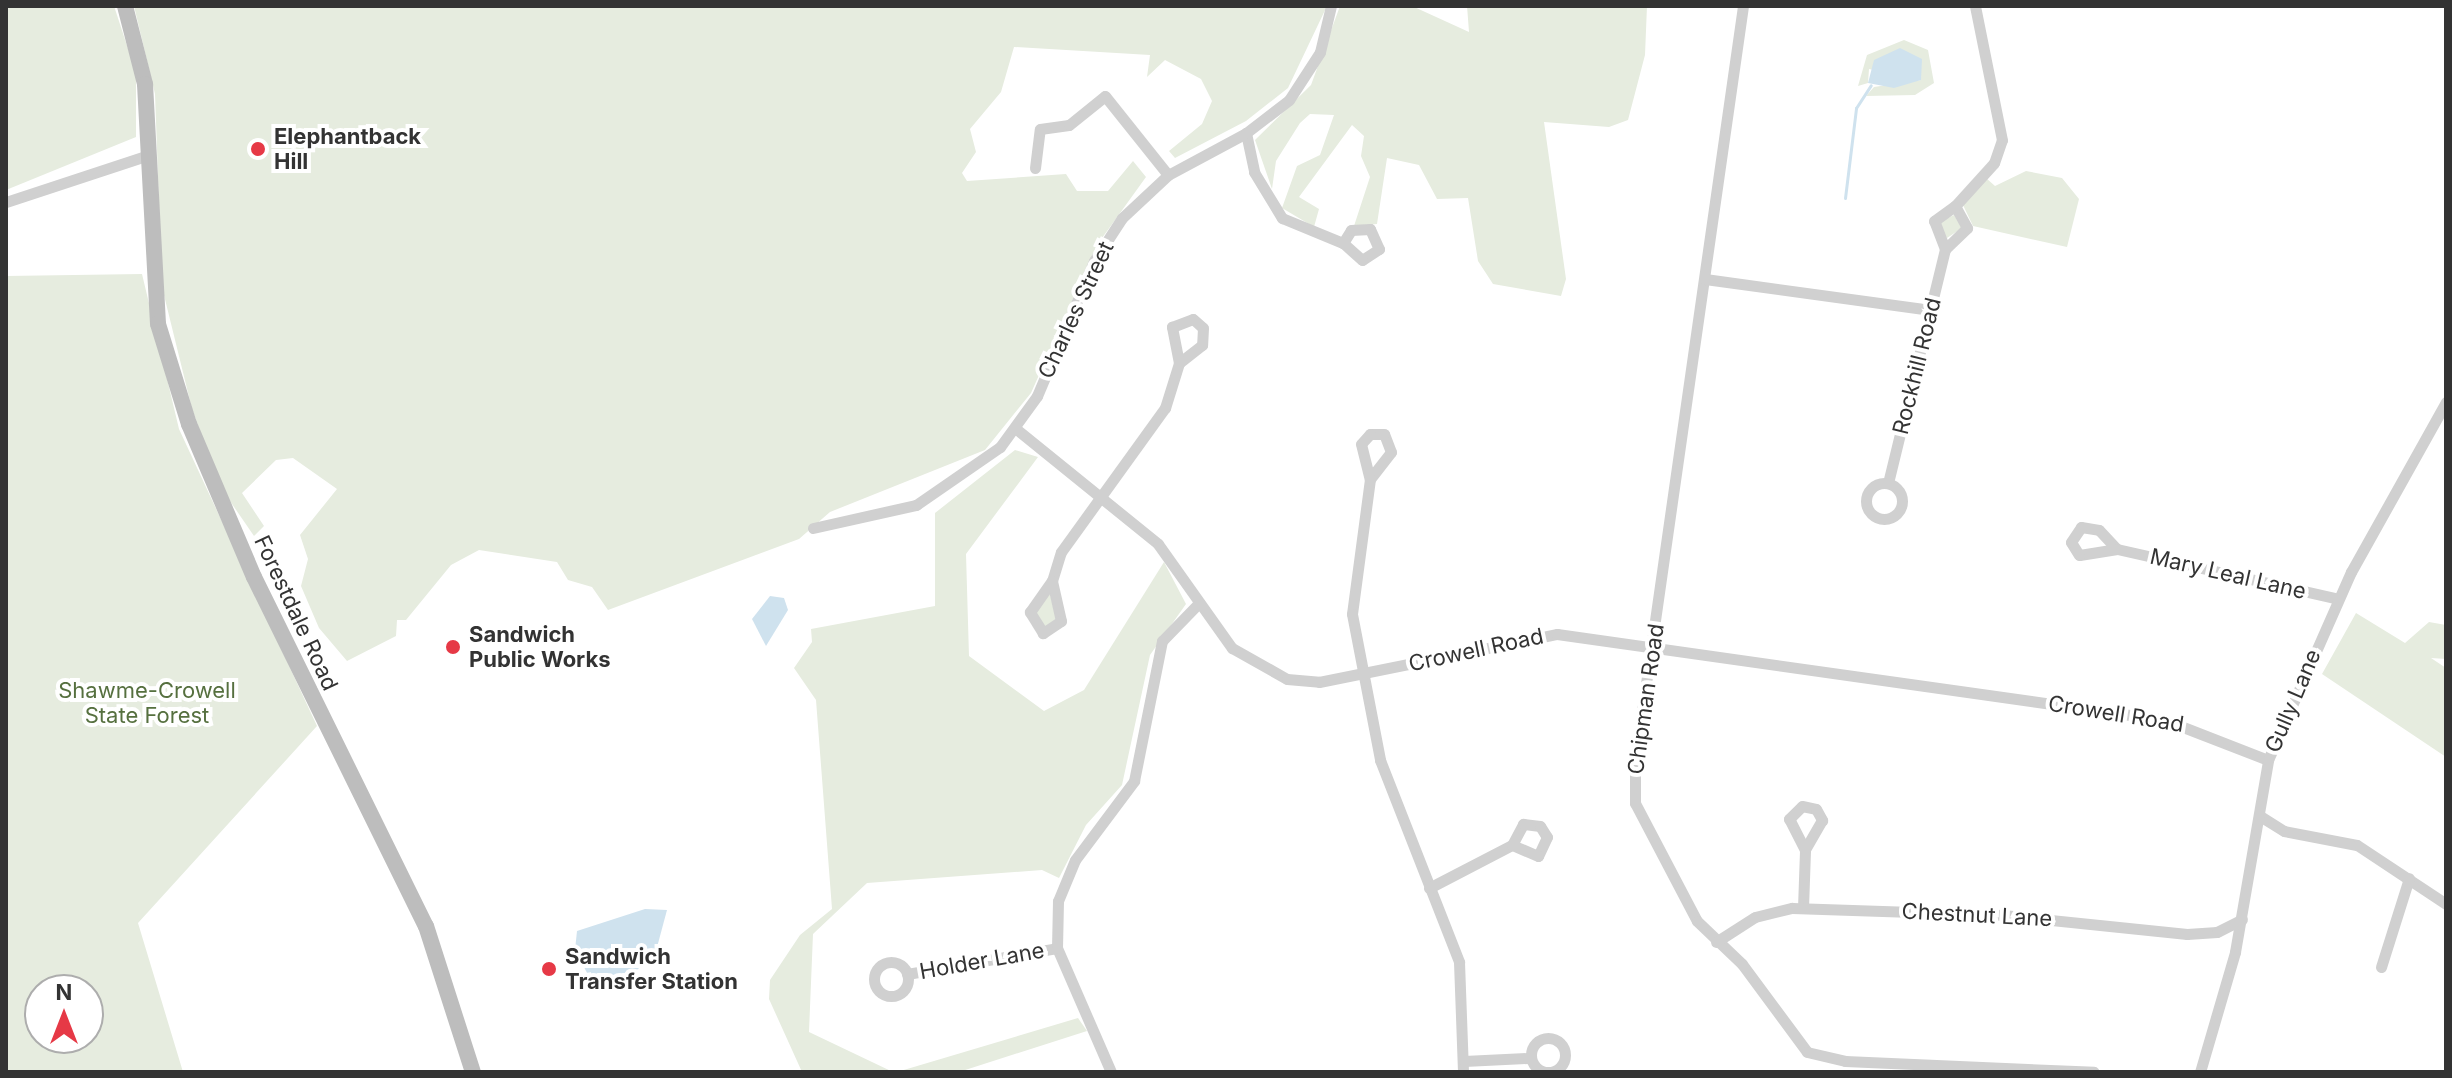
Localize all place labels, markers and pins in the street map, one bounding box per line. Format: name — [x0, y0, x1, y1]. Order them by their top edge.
place label: Elephantback Hill — [274, 123, 421, 174]
marker: Elephantback Hill — [249, 140, 267, 158]
place label: Sandwich Public Works — [469, 621, 611, 672]
marker: Sandwich Public Works — [444, 638, 462, 656]
place label: Sandwich Transfer Station — [565, 943, 738, 994]
marker: Sandwich Transfer Station — [540, 960, 558, 978]

